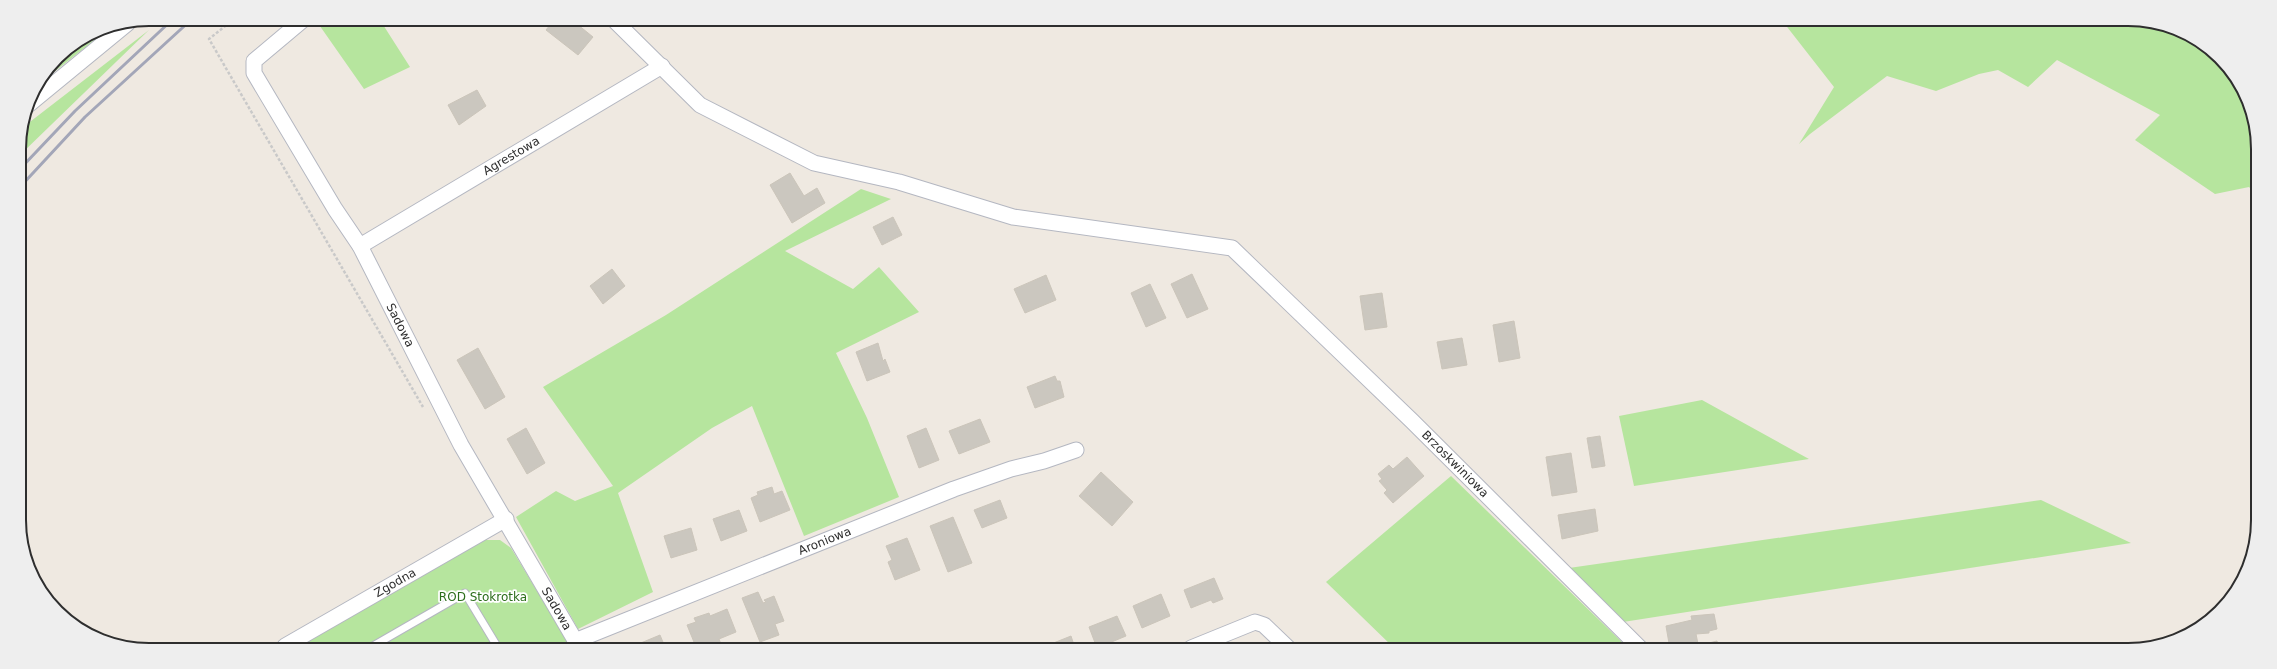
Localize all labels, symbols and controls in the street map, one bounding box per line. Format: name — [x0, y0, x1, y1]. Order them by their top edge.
street label: Agrestowa — [480, 134, 542, 178]
street label: Sadowa — [383, 301, 417, 349]
street label: Brzoskwiniowa — [1419, 428, 1492, 500]
street label: Aroniowa — [796, 524, 853, 558]
street label: Zgodna — [372, 565, 418, 600]
street label: Sadowa — [539, 585, 575, 633]
park label: ROD Stokrotka — [439, 590, 527, 604]

